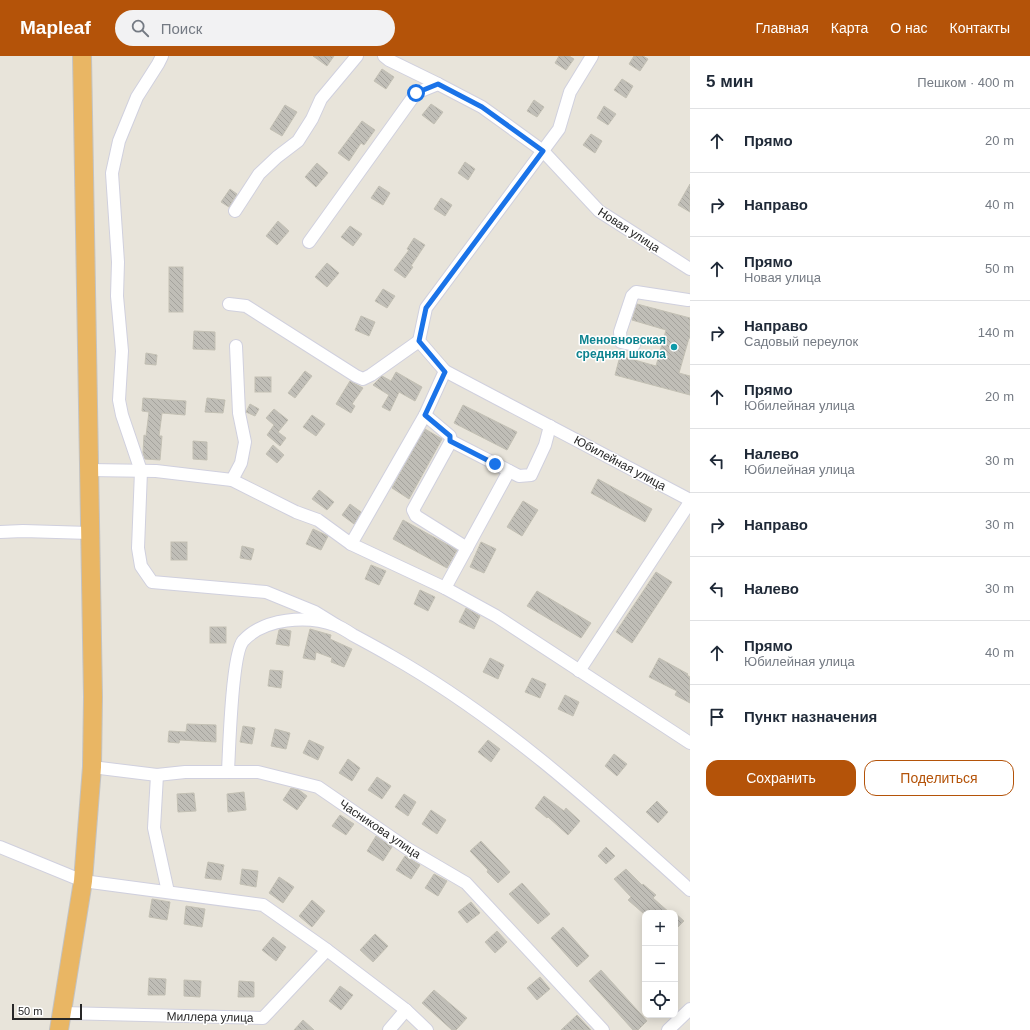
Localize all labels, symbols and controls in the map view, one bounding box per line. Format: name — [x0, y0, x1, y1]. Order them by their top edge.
search box — [115, 10, 395, 46]
text: Mapleaf — [20, 17, 91, 38]
icon: search — [129, 17, 151, 39]
text: Поиск — [161, 20, 202, 37]
text: Главная — [755, 20, 809, 36]
text: Карта — [831, 20, 868, 36]
text: О нас — [890, 20, 928, 36]
text: Контакты — [950, 20, 1010, 36]
text: 5 мин — [706, 72, 753, 91]
text: Пешком · 400 m — [917, 75, 1014, 90]
route start — [407, 84, 425, 102]
icon: ahead — [706, 130, 728, 152]
text: Прямо — [744, 132, 793, 149]
text: 20 m — [985, 133, 1014, 148]
icon: right — [706, 194, 728, 216]
text: Направо — [744, 196, 808, 213]
text: 40 m — [985, 197, 1014, 212]
street label: Новая улица — [595, 205, 663, 255]
text: Прямо — [744, 253, 793, 270]
icon: ahead — [706, 258, 728, 280]
text: 50 m — [985, 261, 1014, 276]
text: Новая улица — [744, 270, 821, 285]
text: Направо — [744, 317, 808, 334]
icon: right — [706, 322, 728, 344]
text: 140 m — [978, 325, 1014, 340]
place label: Меновновская средняя школа — [576, 333, 666, 361]
text: Садовый переулок — [744, 334, 858, 349]
marker: Меновновская средняя школа — [669, 342, 679, 352]
text: Прямо — [744, 381, 793, 398]
icon: ahead — [706, 386, 728, 408]
text: 20 m — [985, 389, 1014, 404]
text: Юбилейная улица — [744, 398, 855, 413]
street label: Юбилейная улица — [572, 433, 669, 493]
text: Налево — [744, 445, 799, 462]
icon: left — [706, 450, 728, 472]
text: 30 m — [985, 453, 1014, 468]
route end — [486, 455, 504, 473]
text: Юбилейная улица — [744, 462, 855, 477]
icon: right — [706, 514, 728, 536]
text: Направо — [744, 516, 808, 533]
text: 30 m — [985, 517, 1014, 532]
icon: left — [706, 578, 728, 600]
text: Налево — [744, 580, 799, 597]
text: 30 m — [985, 581, 1014, 596]
text: Прямо — [744, 637, 793, 654]
icon: ahead — [706, 642, 728, 664]
text: 40 m — [985, 645, 1014, 660]
text: Юбилейная улица — [744, 654, 855, 669]
icon: arrive — [706, 706, 728, 728]
text: Пункт назначения — [744, 708, 877, 725]
button: Сохранить — [706, 760, 856, 796]
button: Поделиться — [864, 760, 1014, 796]
street label: Часникова улица — [337, 797, 424, 862]
map controls — [642, 910, 678, 1018]
button: + — [642, 910, 678, 946]
button: − — [642, 946, 678, 982]
button: locate — [642, 982, 678, 1018]
scale bar — [12, 1002, 82, 1021]
text: 50 m — [18, 1005, 42, 1017]
street label: Миллера улица — [166, 1009, 254, 1025]

